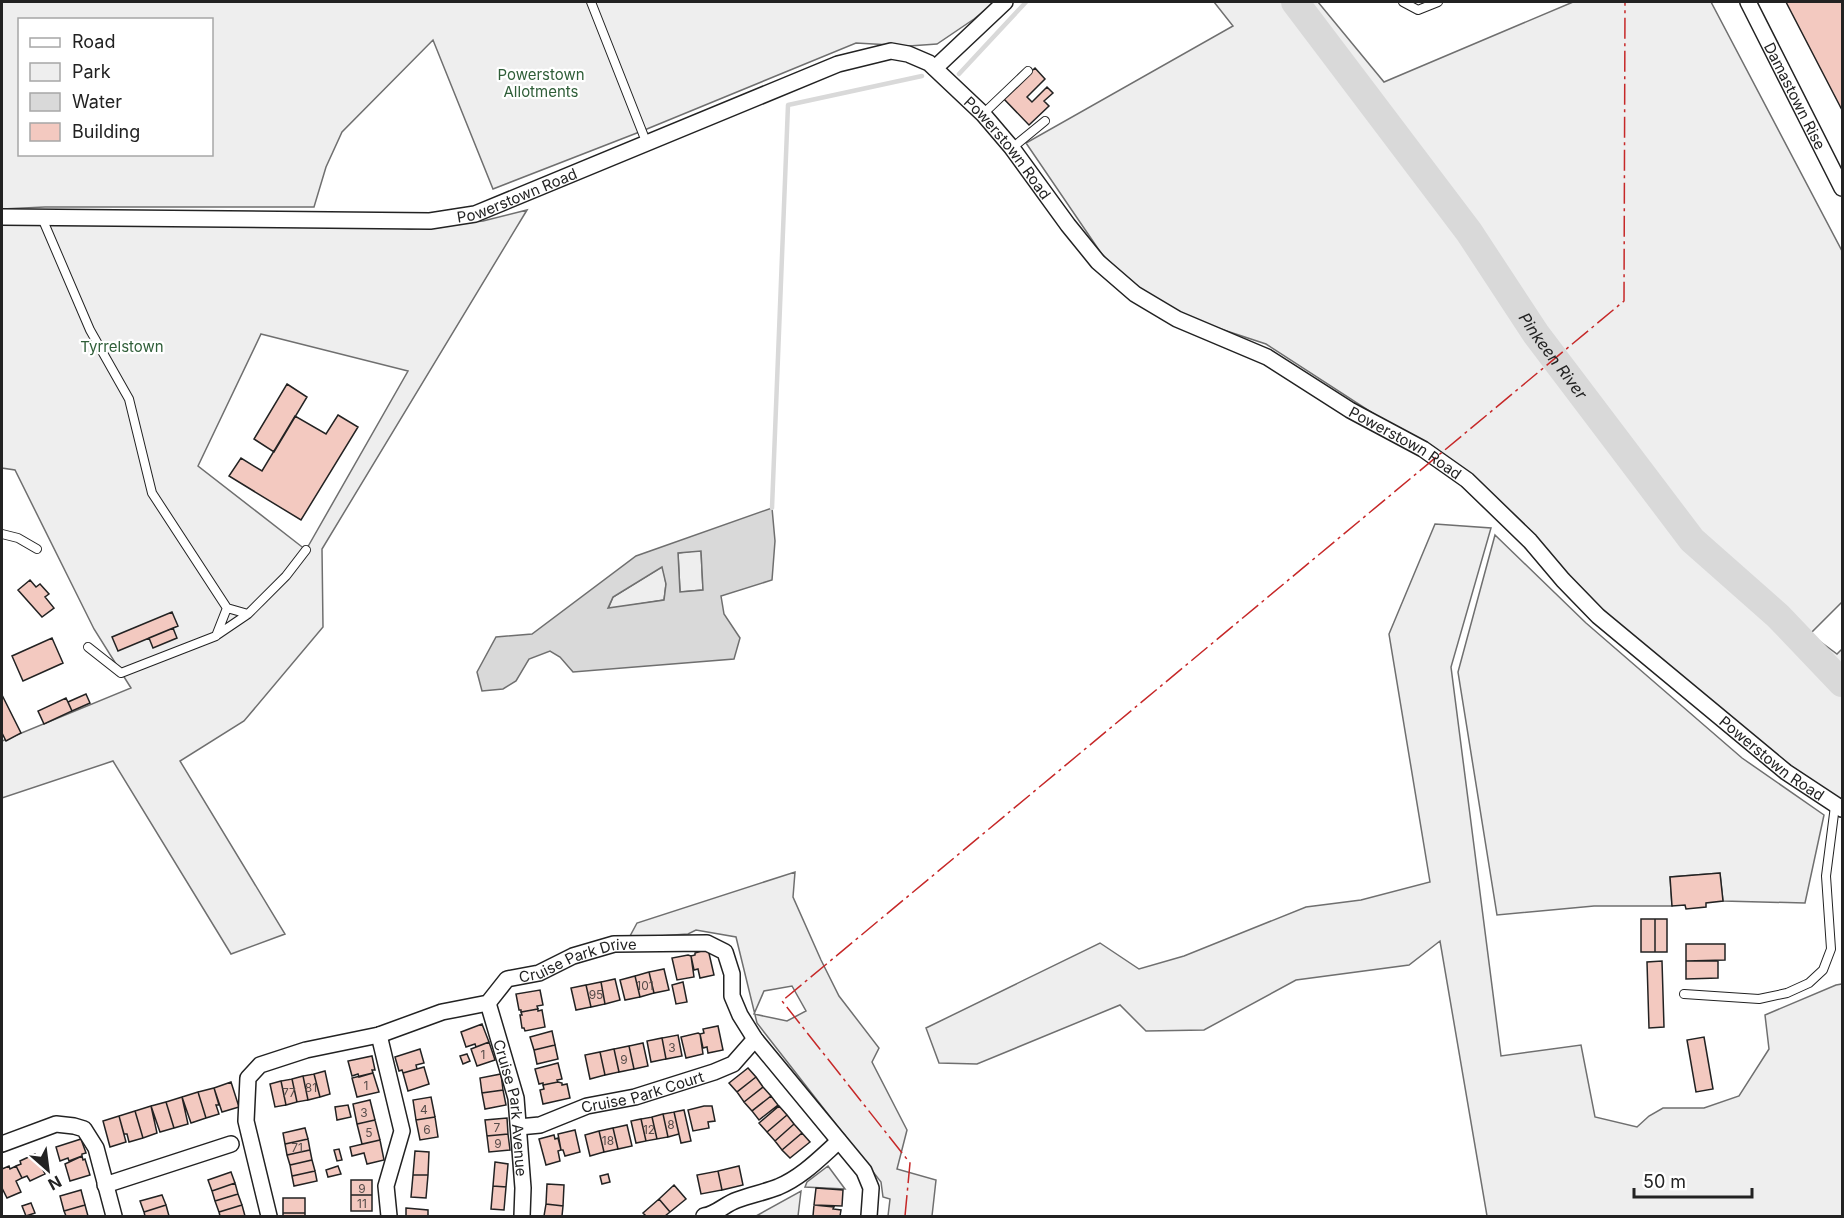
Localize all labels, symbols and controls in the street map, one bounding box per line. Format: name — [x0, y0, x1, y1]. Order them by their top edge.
legend — [18, 18, 213, 156]
text: Road — [72, 31, 115, 52]
street label: Damastown Rise — [1760, 39, 1830, 152]
text: Park — [72, 61, 111, 82]
park label: Powerstown Allotments — [497, 65, 585, 101]
text: Water — [72, 91, 122, 112]
street label: Powerstown Road — [960, 92, 1055, 203]
text: Building — [72, 121, 140, 142]
street label: Powerstown Road — [455, 163, 580, 226]
water label: Pinkeen River — [1515, 309, 1592, 404]
park label: Tyrrelstown — [80, 337, 164, 356]
street label: Powerstown Road — [1346, 402, 1465, 483]
street label: Powerstown Road — [1716, 711, 1828, 804]
street label: Cruise Park Drive — [517, 934, 637, 986]
house number: 101 — [636, 978, 654, 993]
house number: 95 — [589, 987, 603, 1002]
street label: Cruise Park Avenue — [490, 1037, 532, 1177]
house number: 3 — [668, 1040, 676, 1055]
house number: 1 — [481, 1047, 485, 1062]
house number: 9 — [620, 1052, 628, 1067]
street label: Cruise Park Court — [578, 1066, 706, 1117]
house number: 1 — [364, 1078, 368, 1093]
house number: 81 — [305, 1080, 317, 1095]
house number: 77 — [282, 1085, 296, 1100]
house number: 4 — [420, 1102, 428, 1117]
house number: 3 — [360, 1105, 368, 1120]
house number: 8 — [667, 1117, 675, 1132]
house number: 7 — [494, 1120, 501, 1135]
house number: 6 — [423, 1122, 431, 1137]
house number: 12 — [643, 1122, 655, 1137]
house number: 5 — [365, 1125, 373, 1140]
house number: 18 — [602, 1133, 614, 1148]
house number: 9 — [494, 1136, 502, 1151]
north arrow — [18, 1140, 78, 1200]
house number: 71 — [291, 1140, 303, 1155]
scale bar — [1634, 1161, 1752, 1199]
text: 50 m — [1643, 1171, 1686, 1192]
text: N — [45, 1172, 65, 1195]
house number: 9 — [358, 1181, 366, 1196]
house number: 11 — [357, 1196, 367, 1211]

